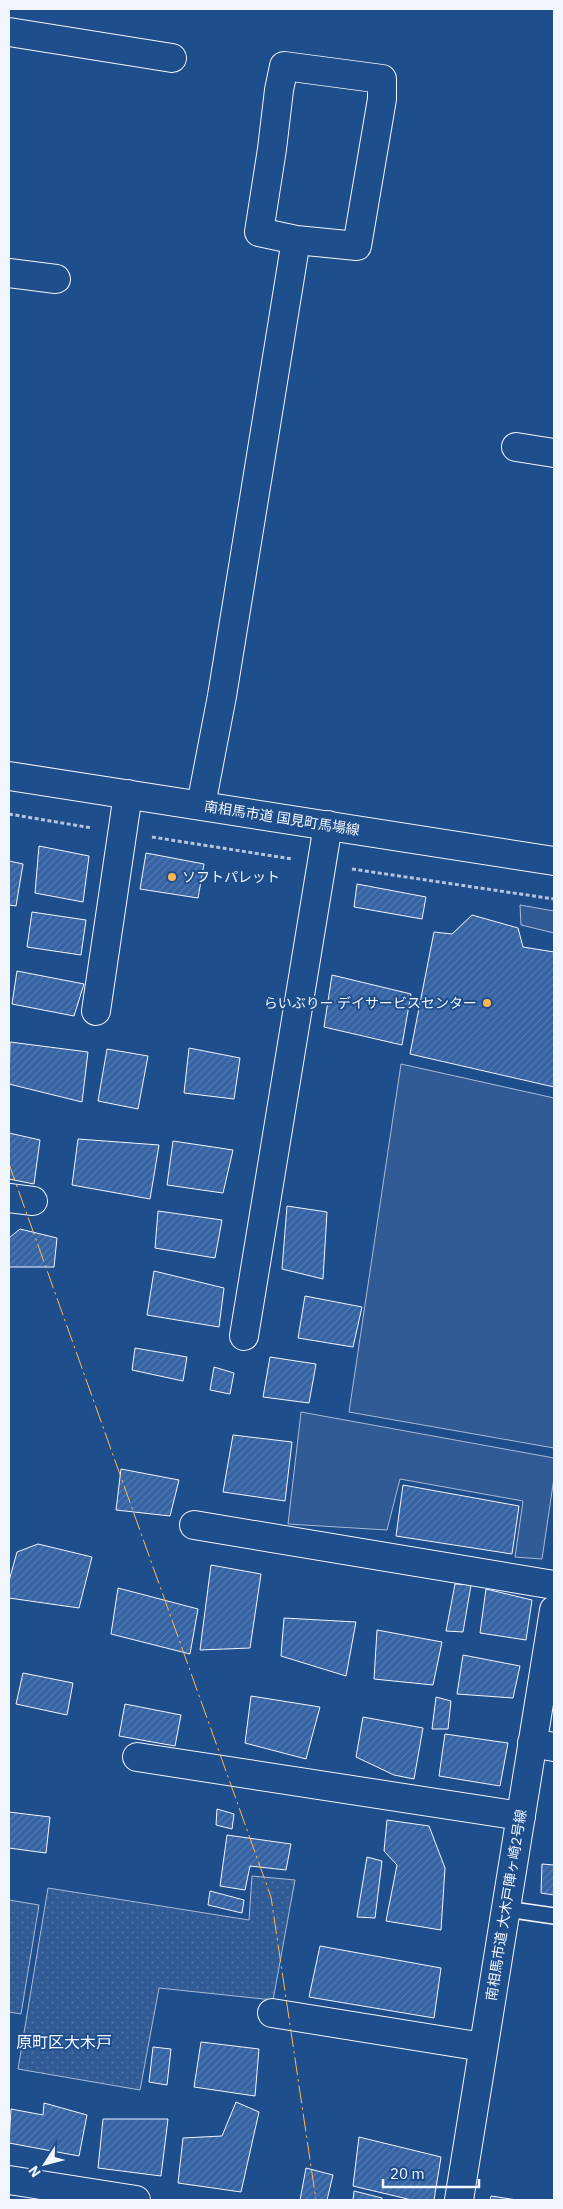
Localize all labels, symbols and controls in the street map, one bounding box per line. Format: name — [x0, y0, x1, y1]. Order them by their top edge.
street label: 南相馬市道 国見町馬場線 — [203, 797, 361, 839]
place label: ソフトパレット — [182, 868, 280, 886]
marker: ソフトパレット — [166, 871, 178, 883]
place label: らいぶりー デイサービスセンター — [264, 994, 477, 1012]
marker: らいぶりー デイサービスセンター — [481, 997, 493, 1009]
street label: 南相馬市道 大木戸陣ヶ崎2号線 — [482, 1808, 530, 2002]
district label: 原町区大木戸 — [16, 2032, 112, 2052]
north arrow — [20, 2139, 70, 2189]
scale bar — [383, 2156, 479, 2188]
text: N — [24, 2162, 45, 2181]
text: 20 m — [390, 2164, 425, 2183]

